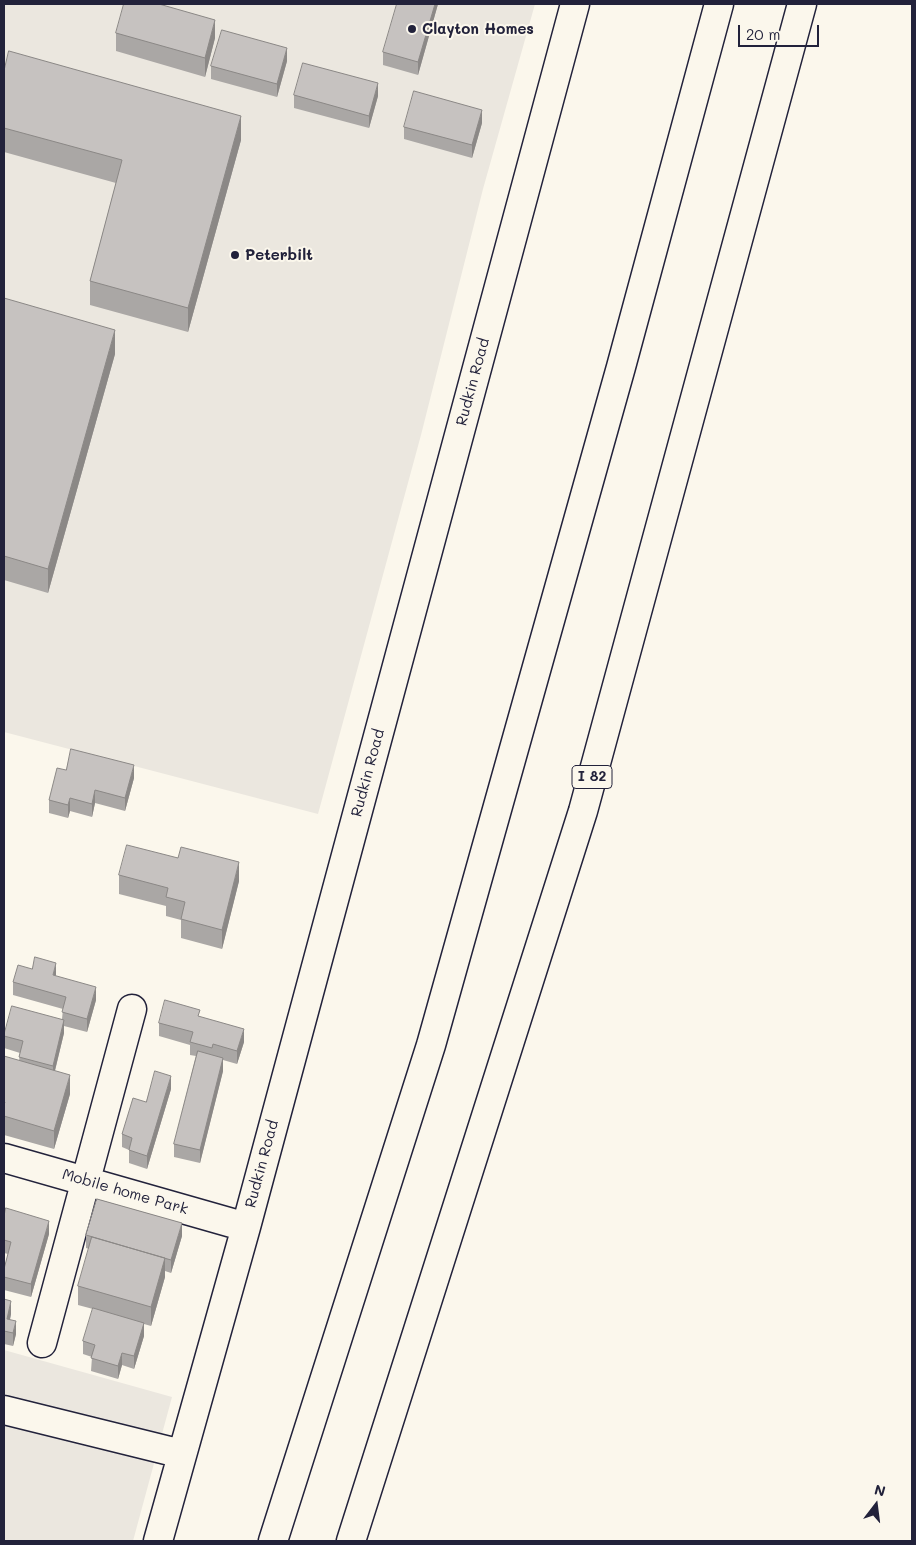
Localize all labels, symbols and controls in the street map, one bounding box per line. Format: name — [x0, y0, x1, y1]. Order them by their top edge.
scale bar — [741, 15, 822, 47]
place label: Clayton Homes — [422, 20, 534, 38]
marker: Clayton Homes — [406, 23, 418, 35]
text: 20 m — [746, 24, 780, 44]
place label: Peterbilt — [245, 246, 313, 264]
marker: Peterbilt — [229, 249, 241, 261]
street label: Rudkin Road — [453, 336, 493, 428]
street label: Rudkin Road — [348, 727, 388, 819]
road number: I 82 — [572, 766, 612, 789]
street label: Rudkin Road — [242, 1118, 282, 1210]
street label: Mobile home Park — [60, 1165, 190, 1219]
text: N — [872, 1479, 888, 1501]
north arrow — [851, 1480, 901, 1530]

